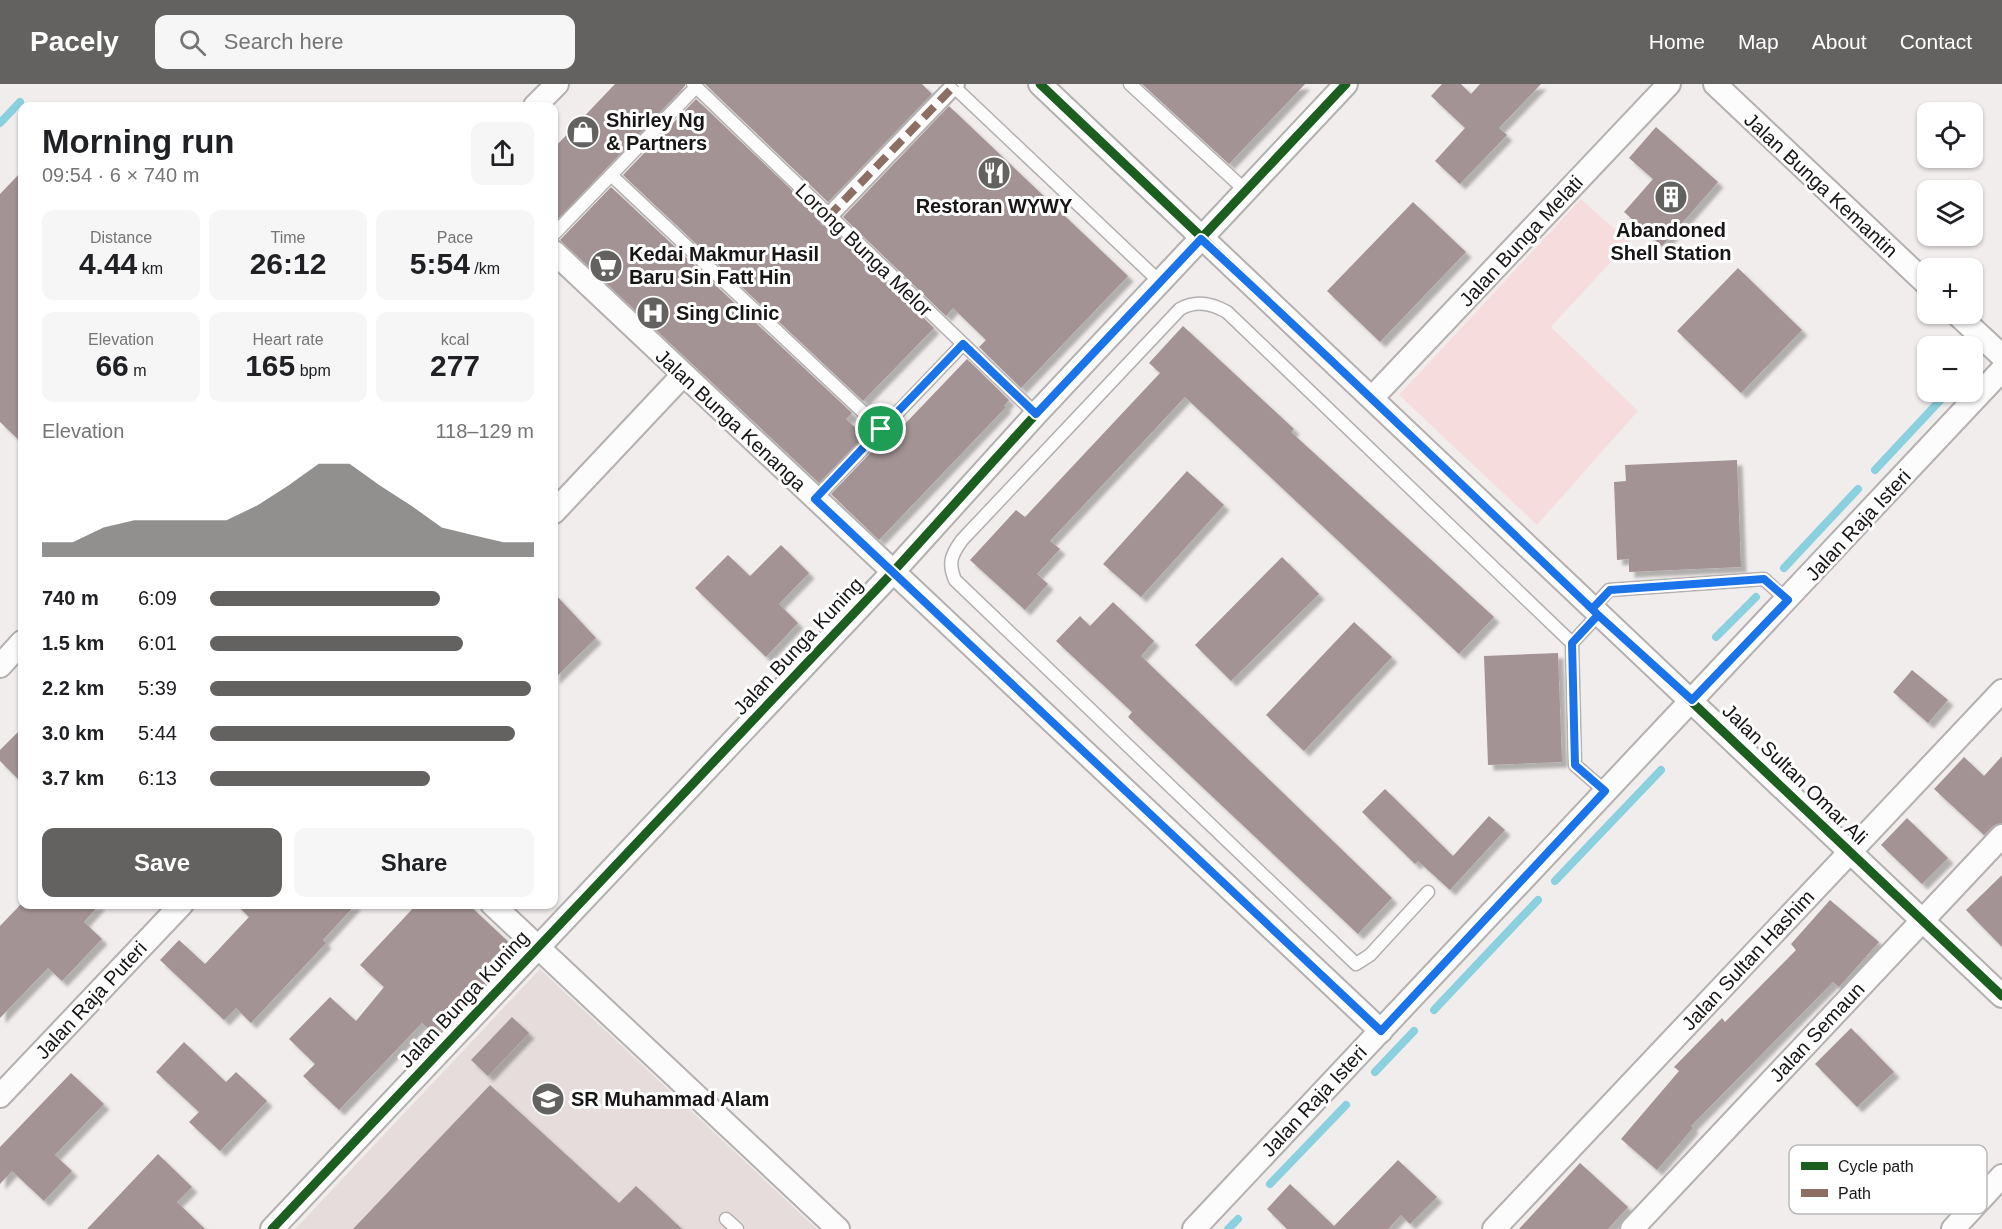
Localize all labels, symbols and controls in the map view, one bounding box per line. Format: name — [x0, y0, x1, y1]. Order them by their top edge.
search box — [155, 15, 575, 69]
text: Pacely — [30, 26, 119, 57]
icon: search — [176, 26, 209, 59]
text: Search here — [224, 29, 344, 54]
text: Home — [1649, 30, 1705, 53]
text: Map — [1738, 30, 1779, 53]
text: About — [1812, 30, 1867, 53]
text: Contact — [1900, 30, 1972, 53]
map controls — [1917, 102, 1983, 402]
button: locate — [1917, 102, 1983, 168]
street label: Jalan Bunga Kemantin — [1740, 108, 1902, 262]
place label: Shirley Ng & Partners — [606, 109, 707, 154]
shop icon: Shirley Ng & Partners — [565, 114, 601, 150]
button: share — [471, 122, 534, 185]
text: Morning run — [42, 123, 234, 160]
restaurant icon: Restoran WYWY — [976, 155, 1012, 191]
text: 09:54 · 6 × 740 m — [42, 164, 199, 186]
street label: Jalan Bunga Melati — [1455, 171, 1587, 311]
street label: Lorong Bunga Melor — [791, 179, 937, 321]
building icon: Abandoned Shell Station — [1653, 179, 1689, 215]
button: layers — [1917, 180, 1983, 246]
place label: Restoran WYWY — [916, 195, 1073, 217]
place label: Abandoned Shell Station — [1610, 219, 1732, 264]
text: Distance — [90, 229, 152, 246]
text: Time — [271, 229, 305, 246]
text: Pace — [437, 229, 473, 246]
place label: Kedai Makmur Hasil Baru Sin Fatt Hin — [629, 243, 819, 288]
text: 4.44 — [79, 247, 137, 280]
text: 26:12 — [250, 247, 326, 280]
text: 5:54 — [410, 247, 470, 280]
supermarket icon: Kedai Makmur Hasil Baru Sin Fatt Hin — [588, 248, 624, 284]
button: + — [1917, 258, 1983, 324]
text: km — [137, 260, 163, 277]
text: /km — [470, 260, 500, 277]
hospital icon: Sing Clinic — [635, 295, 671, 331]
place label: Sing Clinic — [676, 302, 779, 324]
text: Elevation — [88, 331, 154, 348]
text: Heart rate — [252, 331, 324, 348]
text: kcal — [441, 331, 469, 348]
button: − — [1917, 336, 1983, 402]
street label: Jalan Bunga Kenanga — [652, 345, 811, 496]
text: 66 — [95, 349, 129, 382]
text: 165 — [245, 349, 295, 382]
text: 277 — [430, 349, 480, 382]
text: m — [129, 362, 147, 379]
text: bpm — [295, 362, 331, 379]
pin — [855, 403, 906, 454]
icon: arrive — [864, 412, 897, 445]
text: Elevation — [42, 420, 124, 442]
text: 118–129 m — [435, 420, 534, 442]
street label: Jalan Raja Isteri — [1801, 465, 1915, 585]
street label: Jalan Bunga Kuning — [729, 573, 867, 719]
text: 740 m — [42, 587, 99, 609]
text: 6:09 — [138, 587, 177, 609]
text: 1.5 km — [42, 632, 104, 654]
text: 6:01 — [138, 632, 177, 654]
text: 2.2 km — [42, 677, 104, 699]
text: 5:39 — [138, 677, 177, 699]
street label: Jalan Sultan Omar Ali — [1718, 699, 1872, 849]
text: 3.0 km — [42, 722, 104, 744]
text: 5:44 — [138, 722, 177, 744]
text: 3.7 km — [42, 767, 104, 789]
text: 6:13 — [138, 767, 177, 789]
button: Save — [42, 828, 282, 897]
button: Share — [294, 828, 534, 897]
street label: Jalan Sultan Hashim — [1677, 885, 1819, 1035]
street label: Jalan Bunga Kuning — [395, 926, 533, 1072]
street label: Jalan Raja Puteri — [31, 937, 151, 1063]
street label: Jalan Semaun — [1765, 978, 1869, 1086]
street label: Jalan Raja Isteri — [1257, 1041, 1371, 1161]
school or university icon: SR Muhammad Alam — [530, 1081, 566, 1117]
place label: SR Muhammad Alam — [571, 1088, 769, 1110]
legend — [1789, 1145, 1987, 1214]
text: Cycle path — [1838, 1158, 1914, 1175]
text: Path — [1838, 1185, 1871, 1202]

